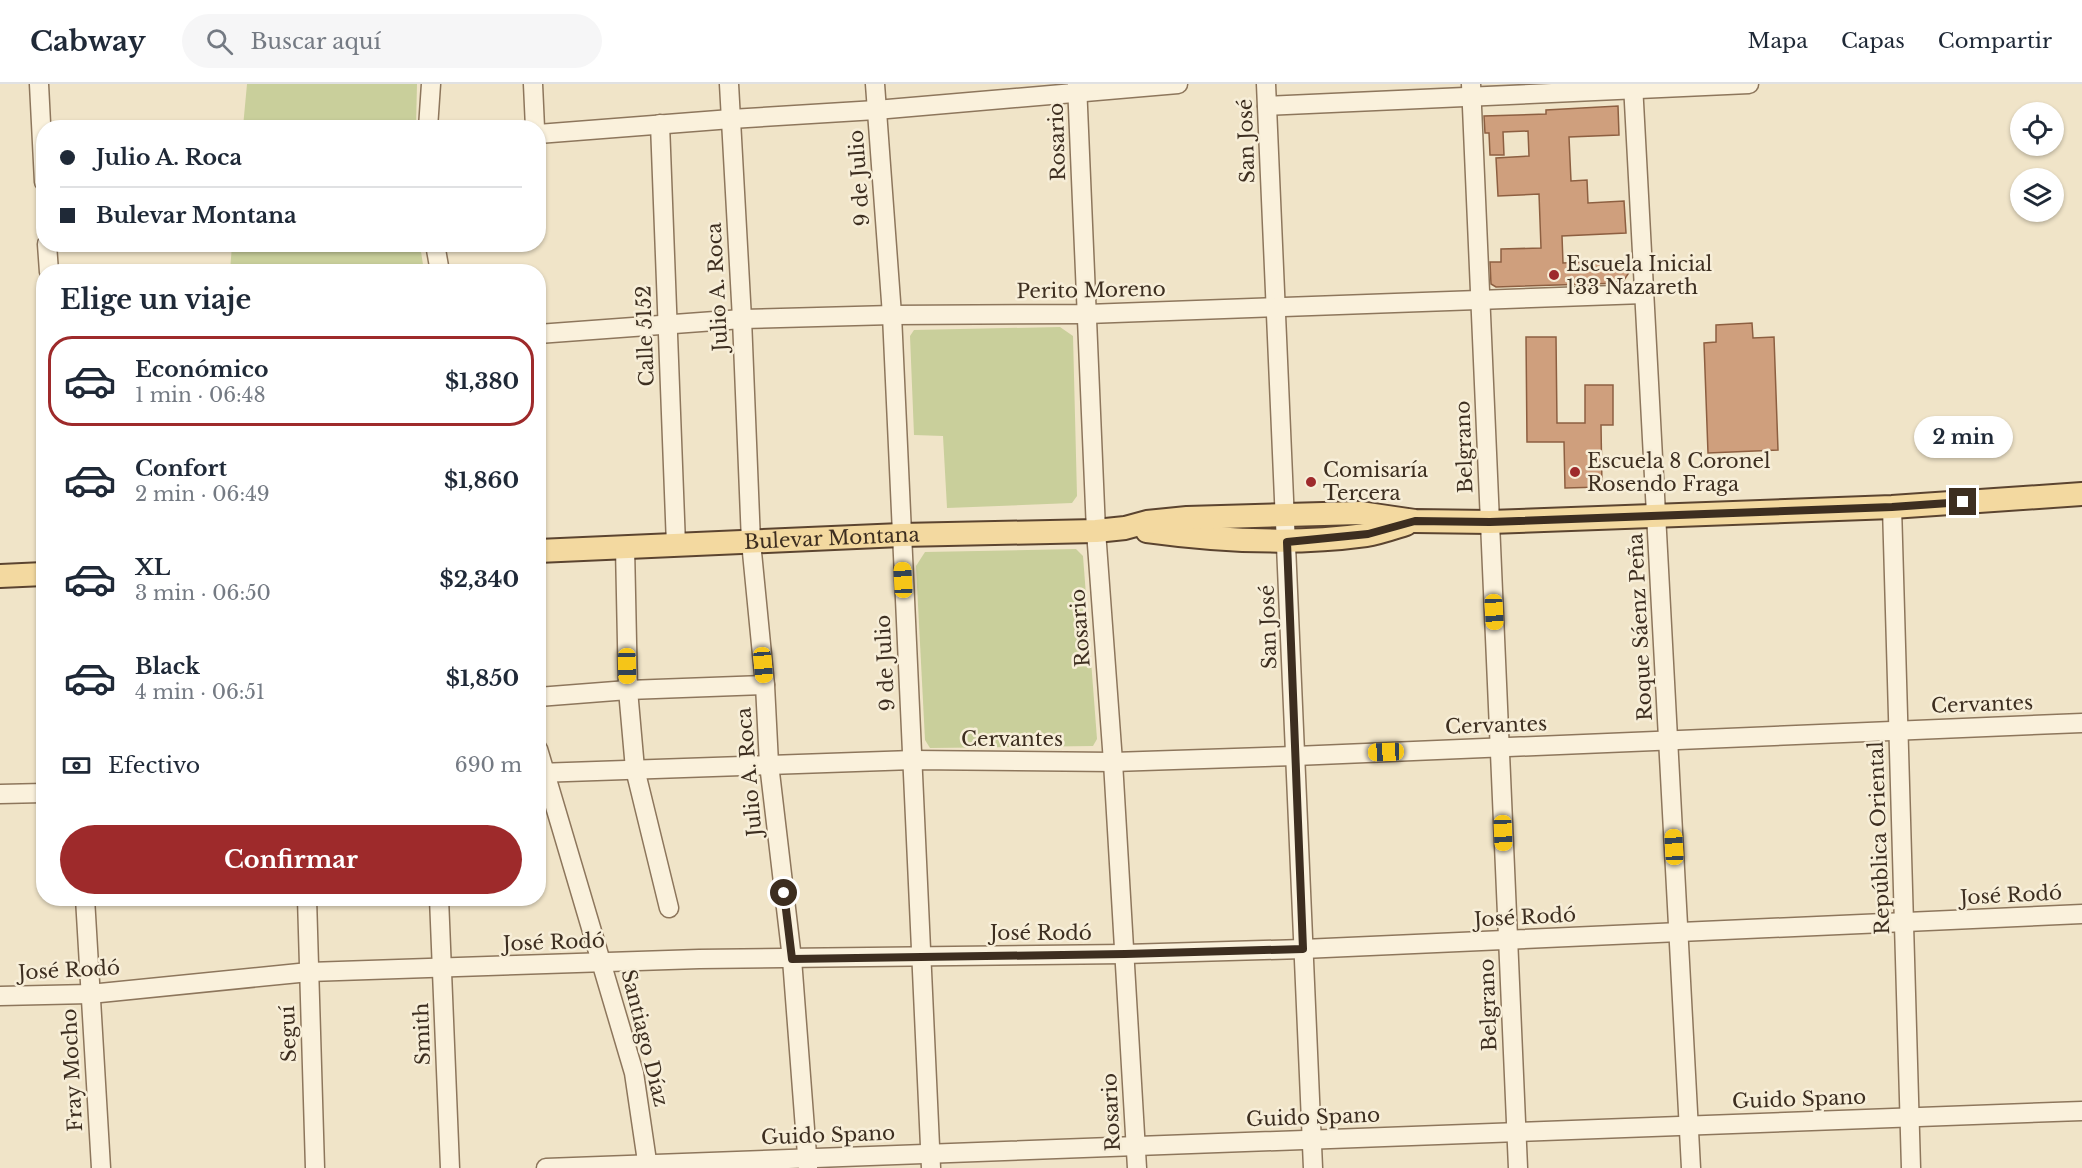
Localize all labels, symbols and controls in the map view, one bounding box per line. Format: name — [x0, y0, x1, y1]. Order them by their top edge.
search box — [182, 14, 602, 68]
text: Cabway — [30, 24, 146, 59]
icon: search — [203, 25, 236, 58]
text: Buscar aquí — [251, 28, 381, 55]
text: Mapa — [1748, 28, 1808, 54]
text: Capas — [1841, 28, 1905, 54]
text: Compartir — [1938, 28, 2052, 54]
street label: San José — [1233, 98, 1259, 184]
street label: Rosario — [1044, 102, 1070, 182]
map controls — [2010, 102, 2064, 222]
button: locate — [2010, 102, 2064, 156]
street label: 9 de Julio — [844, 129, 874, 227]
text: Julio A. Roca — [96, 144, 242, 171]
button: layers — [2010, 168, 2064, 222]
text: Bulevar Montana — [96, 202, 297, 229]
street label: Julio A. Roca — [702, 221, 733, 355]
place label: Escuela Inicial 133 Nazareth — [1566, 252, 1712, 299]
marker: Escuela Inicial 133 Nazareth — [1547, 268, 1561, 282]
street label: Perito Moreno — [1016, 277, 1166, 303]
text: Elige un viaje — [60, 283, 251, 316]
street label: Calle 5152 — [631, 285, 659, 387]
icon: car — [63, 354, 117, 408]
text: Económico — [135, 356, 268, 383]
text: $1,380 — [445, 368, 519, 395]
text: 1 min · 06:48 — [135, 383, 266, 407]
street label: Belgrano — [1450, 400, 1478, 494]
callout: 2 min — [1914, 415, 2012, 457]
text: 2 min — [1932, 425, 1995, 449]
place label: Escuela 8 Coronel Rosendo Fraga — [1587, 449, 1770, 496]
icon: car — [63, 453, 117, 507]
text: Confort — [135, 455, 227, 482]
place label: Comisaría Tercera — [1323, 458, 1429, 505]
marker: Escuela 8 Coronel Rosendo Fraga — [1568, 465, 1582, 479]
text: $1,860 — [444, 467, 519, 494]
marker: Comisaría Tercera — [1304, 475, 1318, 489]
text: 2 min · 06:49 — [135, 482, 270, 506]
route end — [1949, 488, 1976, 515]
street label: Bulevar Montana — [743, 523, 921, 554]
street label: Roque Sáenz Peña — [1623, 532, 1657, 721]
icon: car — [63, 552, 117, 606]
text: XL — [135, 554, 170, 581]
car — [893, 562, 913, 598]
text: $2,340 — [440, 566, 519, 593]
text: 3 min · 06:50 — [135, 581, 271, 605]
street label: San José — [1255, 584, 1281, 670]
street label: Rosario — [1065, 588, 1095, 668]
car — [1484, 594, 1504, 630]
street label: 9 de Julio — [870, 614, 900, 712]
car — [752, 646, 774, 684]
car — [618, 648, 636, 684]
icon: car — [63, 651, 117, 705]
text: Black — [135, 653, 200, 680]
text: $1,850 — [446, 665, 519, 692]
text: 4 min · 06:51 — [135, 680, 265, 704]
street label: Cervantes — [1931, 690, 2033, 718]
street label: Julio A. Roca — [731, 706, 767, 840]
street label: Cervantes — [1445, 711, 1547, 739]
street label: Cervantes — [961, 727, 1063, 751]
street label: República Oriental — [1864, 741, 1894, 935]
car — [1368, 742, 1404, 762]
icon: cash — [60, 749, 93, 782]
text: Efectivo — [108, 752, 200, 779]
text: 690 m — [455, 753, 522, 777]
car — [1493, 815, 1513, 851]
button: Confirmar — [60, 825, 522, 894]
car — [1664, 829, 1684, 865]
route start — [770, 879, 797, 906]
street label: José Rodó — [1956, 880, 2063, 910]
street label: José Rodó — [1470, 902, 1577, 932]
street label: José Rodó — [987, 921, 1092, 945]
street label: José Rodó — [500, 928, 605, 956]
street label: José Rodó — [14, 955, 121, 985]
street label: Belgrano — [1474, 958, 1502, 1052]
street label: Santiago Díaz — [616, 967, 674, 1109]
street label: Smith — [409, 1002, 435, 1066]
street label: Seguí — [275, 1005, 301, 1063]
street label: Fray Mocho — [57, 1008, 87, 1132]
street label: Rosario — [1097, 1072, 1125, 1152]
street label: Guido Spano — [1731, 1085, 1867, 1113]
street label: Guido Spano — [1245, 1103, 1381, 1131]
street label: Guido Spano — [760, 1121, 896, 1149]

